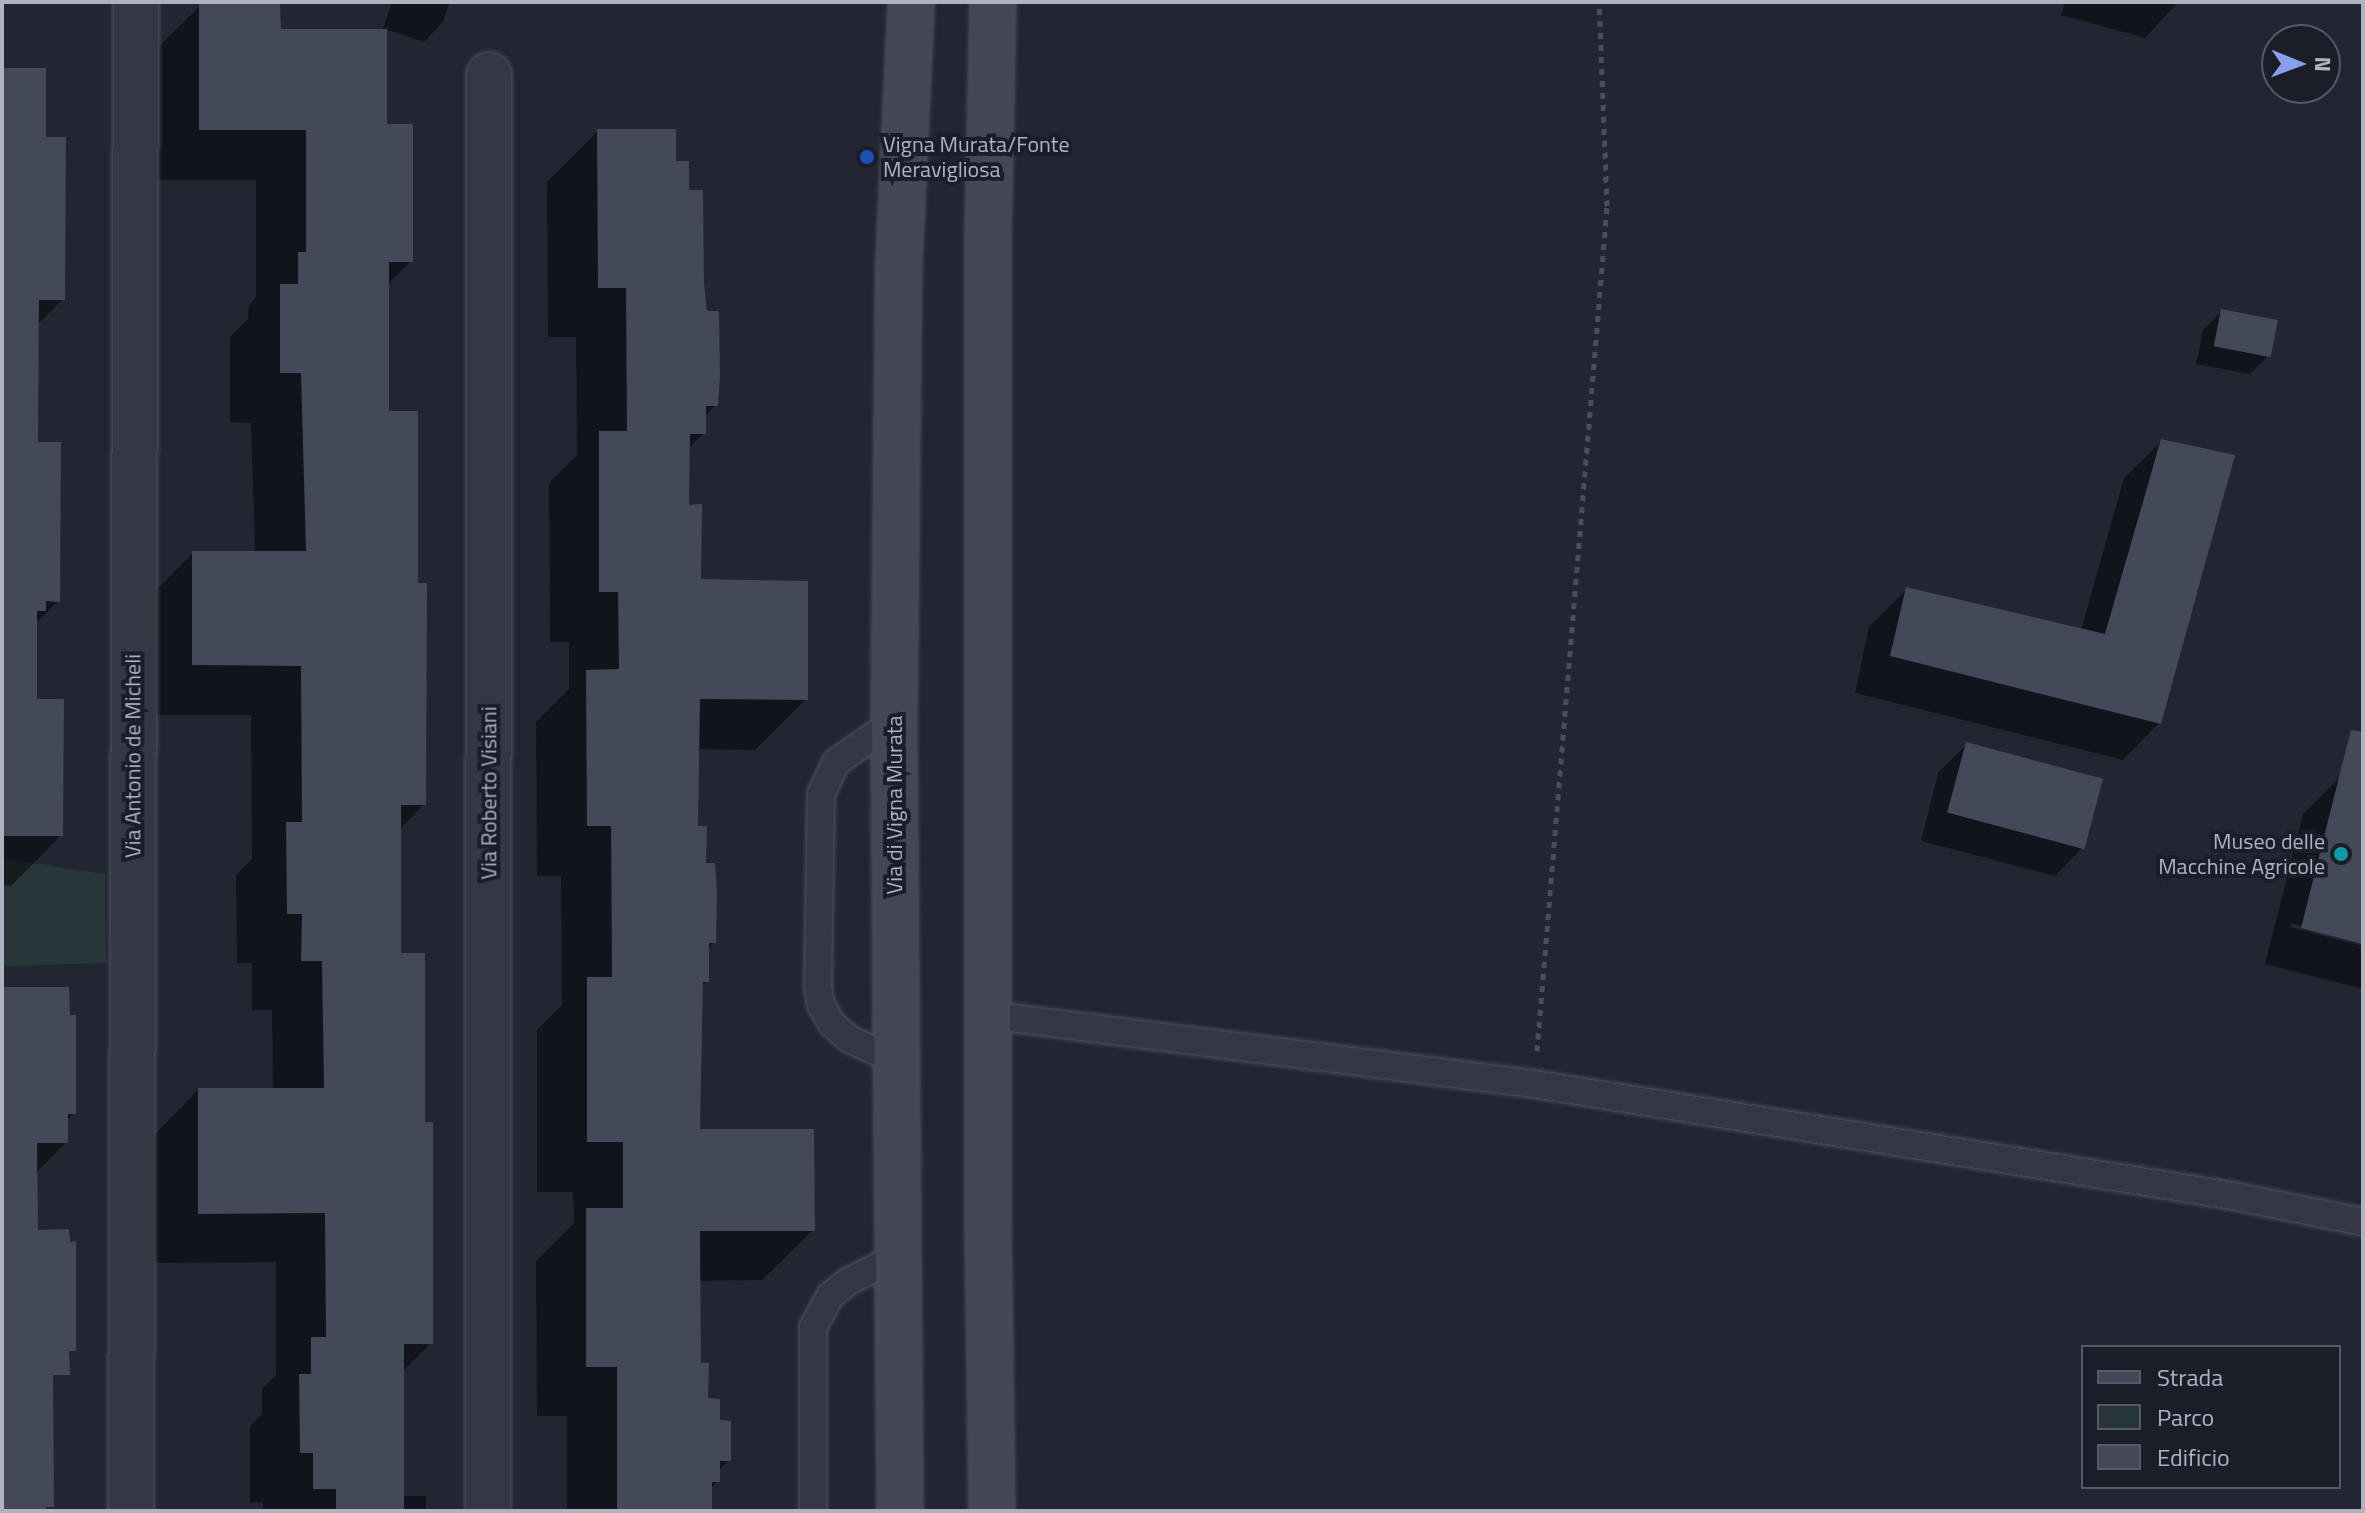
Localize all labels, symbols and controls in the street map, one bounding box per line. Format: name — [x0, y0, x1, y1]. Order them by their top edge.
north arrow — [2261, 24, 2341, 104]
text: N — [2306, 56, 2340, 72]
place label: Vigna Murata/Fonte Meravigliosa — [883, 131, 1070, 182]
marker: Vigna Murata/Fonte Meravigliosa — [858, 148, 876, 166]
street label: Via Antonio de Micheli — [120, 654, 146, 858]
street label: Via Roberto Visiani — [476, 706, 502, 880]
street label: Via di Vigna Murata — [882, 716, 908, 894]
place label: Museo delle Macchine Agricole — [2158, 828, 2325, 880]
marker: Museo delle Macchine Agricole — [2332, 845, 2350, 863]
legend — [2081, 1345, 2341, 1489]
text: Strada — [2157, 1359, 2223, 1395]
text: Parco — [2157, 1399, 2214, 1435]
text: Edificio — [2157, 1439, 2230, 1475]

